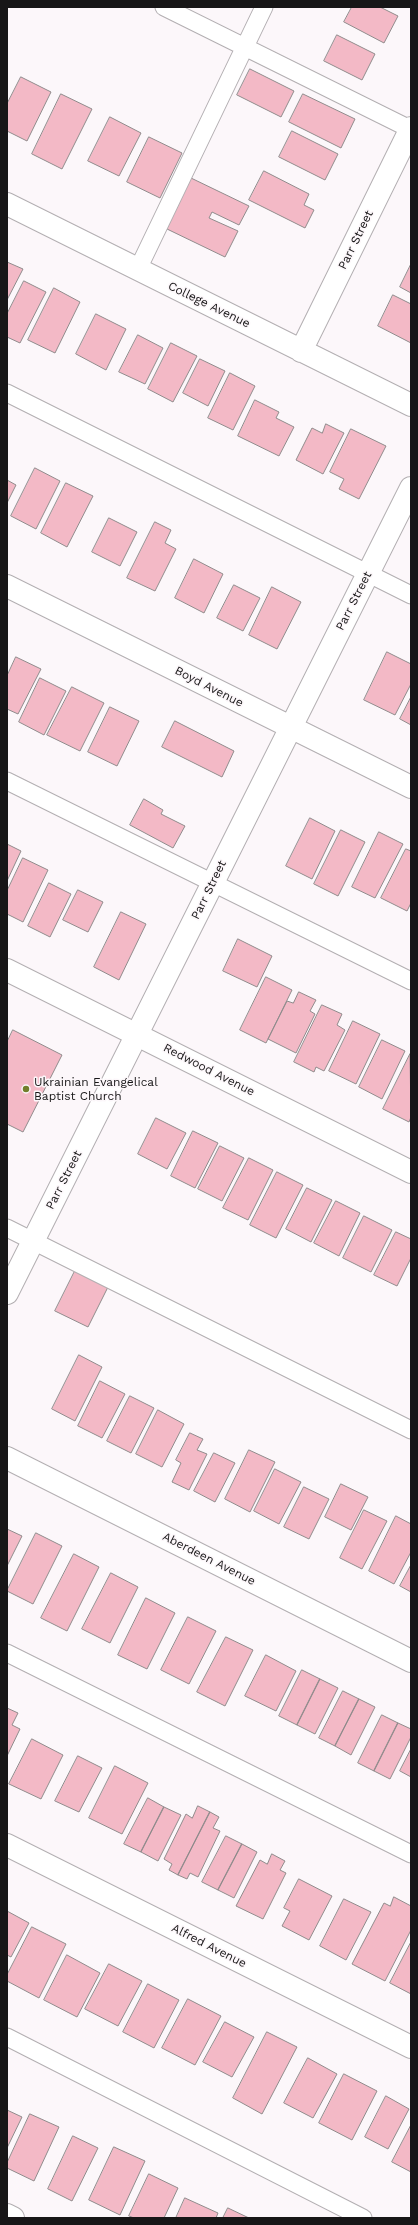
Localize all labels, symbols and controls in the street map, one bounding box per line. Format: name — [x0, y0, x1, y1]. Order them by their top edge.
street label: Parr Street — [335, 208, 377, 272]
street label: College Avenue — [166, 279, 252, 331]
street label: Parr Street — [333, 569, 375, 633]
street label: Boyd Avenue — [172, 664, 246, 710]
street label: Parr Street — [188, 858, 230, 922]
street label: Redwood Avenue — [161, 1041, 257, 1099]
place label: Ukrainian Evangelical Baptist Church — [34, 1075, 158, 1103]
marker: Ukrainian Evangelical Baptist Church — [21, 1084, 31, 1094]
street label: Parr Street — [43, 1148, 85, 1212]
street label: Aberdeen Avenue — [160, 1529, 258, 1589]
street label: Alfred Avenue — [169, 1921, 249, 1971]

